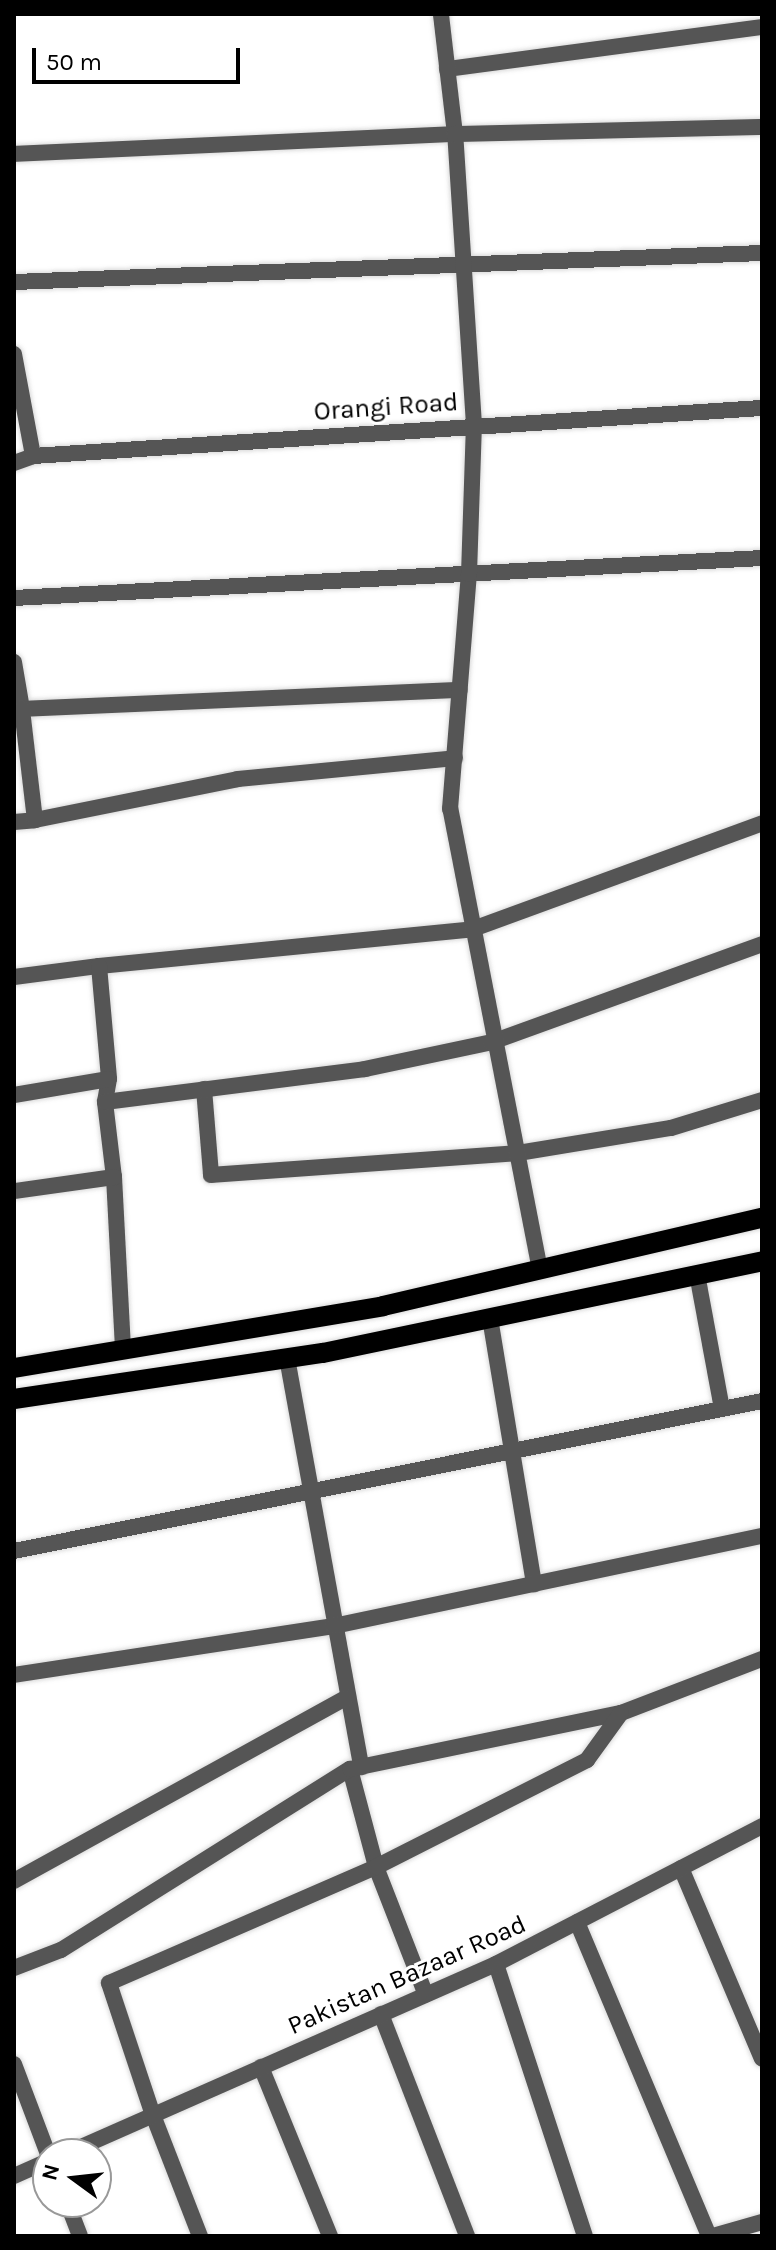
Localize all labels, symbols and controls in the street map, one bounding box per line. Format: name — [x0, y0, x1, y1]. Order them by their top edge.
scale bar — [36, 32, 244, 82]
text: 50 m — [46, 48, 102, 76]
street label: Orangi Road — [313, 386, 459, 428]
street label: Pakistan Bazaar Road — [283, 1908, 531, 2042]
north arrow — [32, 2138, 112, 2218]
text: N — [36, 2161, 65, 2183]

